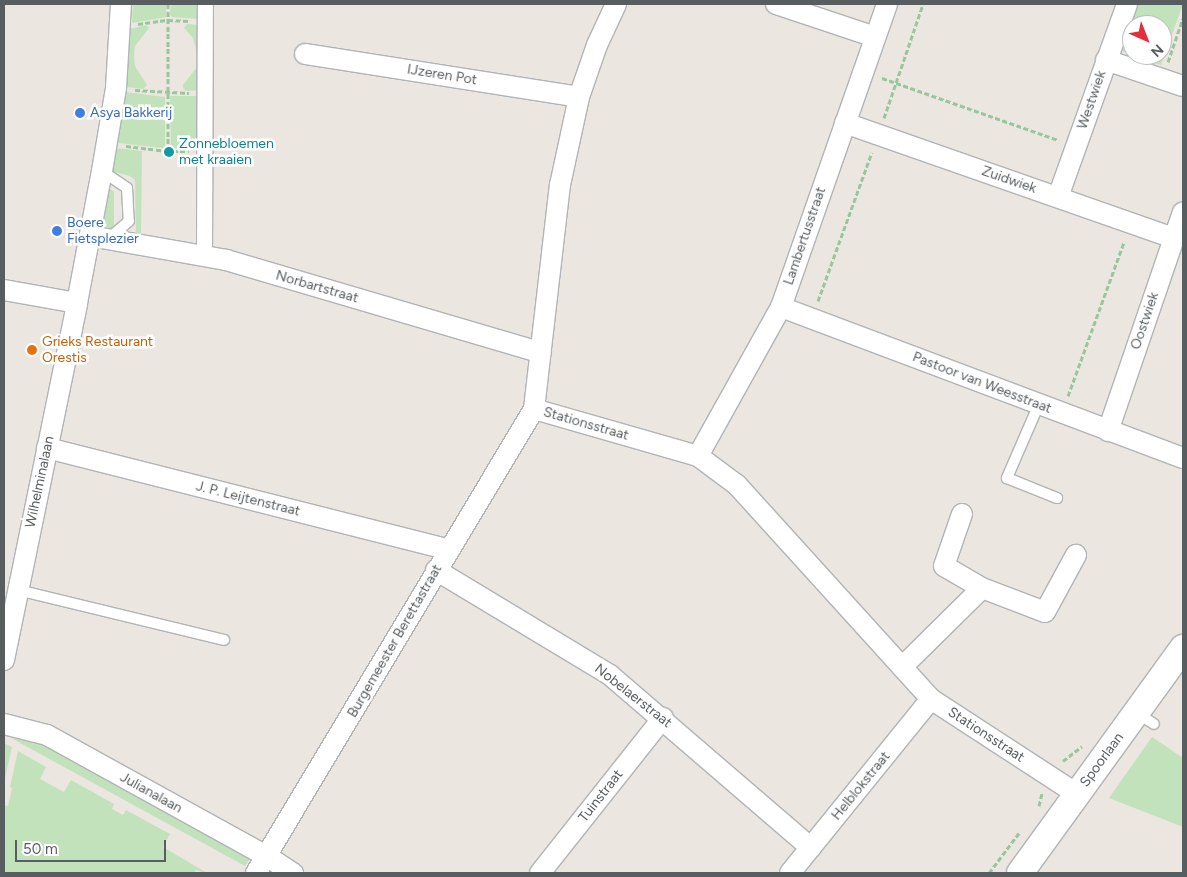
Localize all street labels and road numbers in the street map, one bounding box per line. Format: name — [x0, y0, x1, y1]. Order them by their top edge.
street label: IJzeren Pot — [406, 61, 478, 89]
street label: Westwiek — [1074, 68, 1110, 132]
street label: Zuidwiek — [979, 163, 1039, 197]
street label: Lambertusstraat — [780, 185, 830, 287]
street label: Norbartstraat — [274, 267, 360, 307]
street label: Oostwiek — [1127, 290, 1163, 352]
street label: Pastoor van Weesstraat — [910, 349, 1054, 417]
street label: Stationsstraat — [541, 404, 631, 444]
street label: Wilhelminalaan — [22, 434, 58, 530]
street label: J. P. Leijtenstraat — [194, 478, 302, 520]
street label: Burgemeester Berettastraat — [344, 561, 446, 721]
street label: Nobelaerstraat — [591, 661, 675, 731]
street label: Stationsstraat — [944, 704, 1028, 766]
street label: Spoorlaan — [1077, 730, 1127, 790]
street label: Helblokstraat — [828, 748, 894, 824]
street label: Tuinstraat — [575, 766, 627, 826]
street label: Julianalaan — [117, 769, 185, 817]

